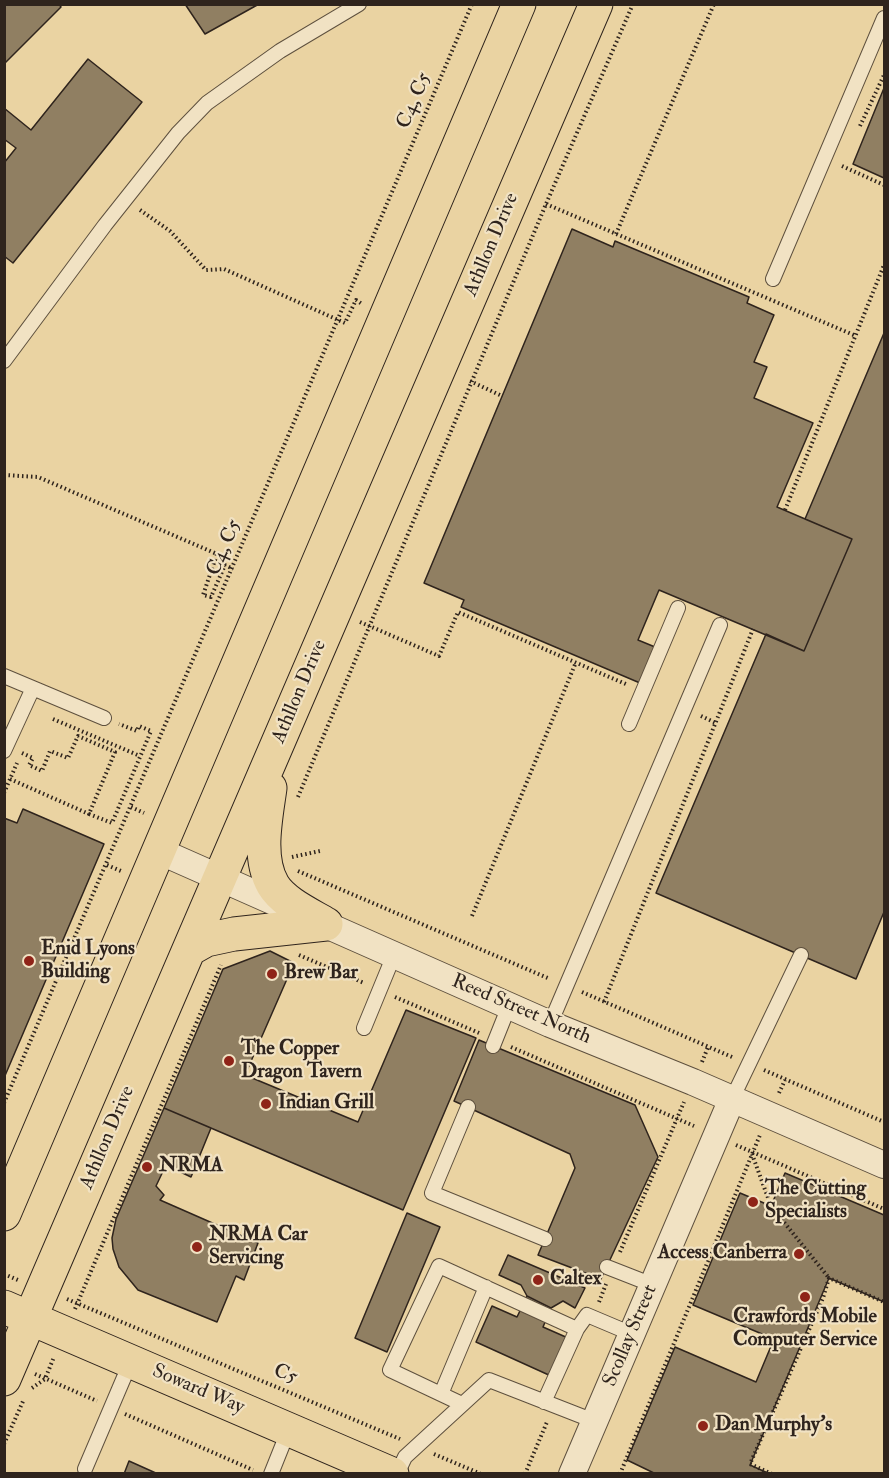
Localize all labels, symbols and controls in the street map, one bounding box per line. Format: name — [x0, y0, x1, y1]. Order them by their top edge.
street label: C4, C5 — [393, 70, 437, 132]
street label: Athllon Drive — [460, 190, 524, 300]
street label: C4, C5 — [203, 517, 247, 579]
street label: Athllon Drive — [268, 637, 332, 747]
place label: Enid Lyons Building — [41, 938, 135, 985]
marker: Enid Lyons Building — [22, 954, 36, 968]
place label: Brew Bar — [284, 962, 358, 986]
marker: Brew Bar — [265, 967, 279, 981]
street label: Reed Street North — [448, 970, 594, 1050]
place label: The Copper Dragon Tavern — [241, 1038, 362, 1085]
marker: The Copper Dragon Tavern — [222, 1054, 236, 1068]
street label: Athllon Drive — [76, 1083, 140, 1193]
place label: Indian Grill — [278, 1092, 374, 1116]
marker: Indian Grill — [259, 1097, 273, 1111]
place label: NRMA — [159, 1155, 223, 1179]
marker: NRMA — [140, 1160, 154, 1174]
place label: The Cutting Specialists — [765, 1178, 866, 1225]
marker: The Cutting Specialists — [746, 1195, 760, 1209]
place label: NRMA Car Servicing — [209, 1224, 308, 1271]
marker: NRMA Car Servicing — [190, 1240, 204, 1254]
place label: Access Canberra — [658, 1242, 787, 1266]
marker: Access Canberra — [792, 1247, 806, 1261]
place label: Caltex — [550, 1268, 601, 1292]
marker: Caltex — [531, 1273, 545, 1287]
street label: Scollay Street — [599, 1282, 663, 1390]
marker: Crawfords Mobile Computer Service — [798, 1290, 812, 1304]
place label: Crawfords Mobile Computer Service — [733, 1306, 877, 1353]
street label: C5 — [270, 1359, 300, 1391]
street label: Soward Way — [148, 1360, 248, 1420]
place label: Dan Murphy's — [715, 1414, 832, 1438]
marker: Dan Murphy's — [696, 1419, 710, 1433]

